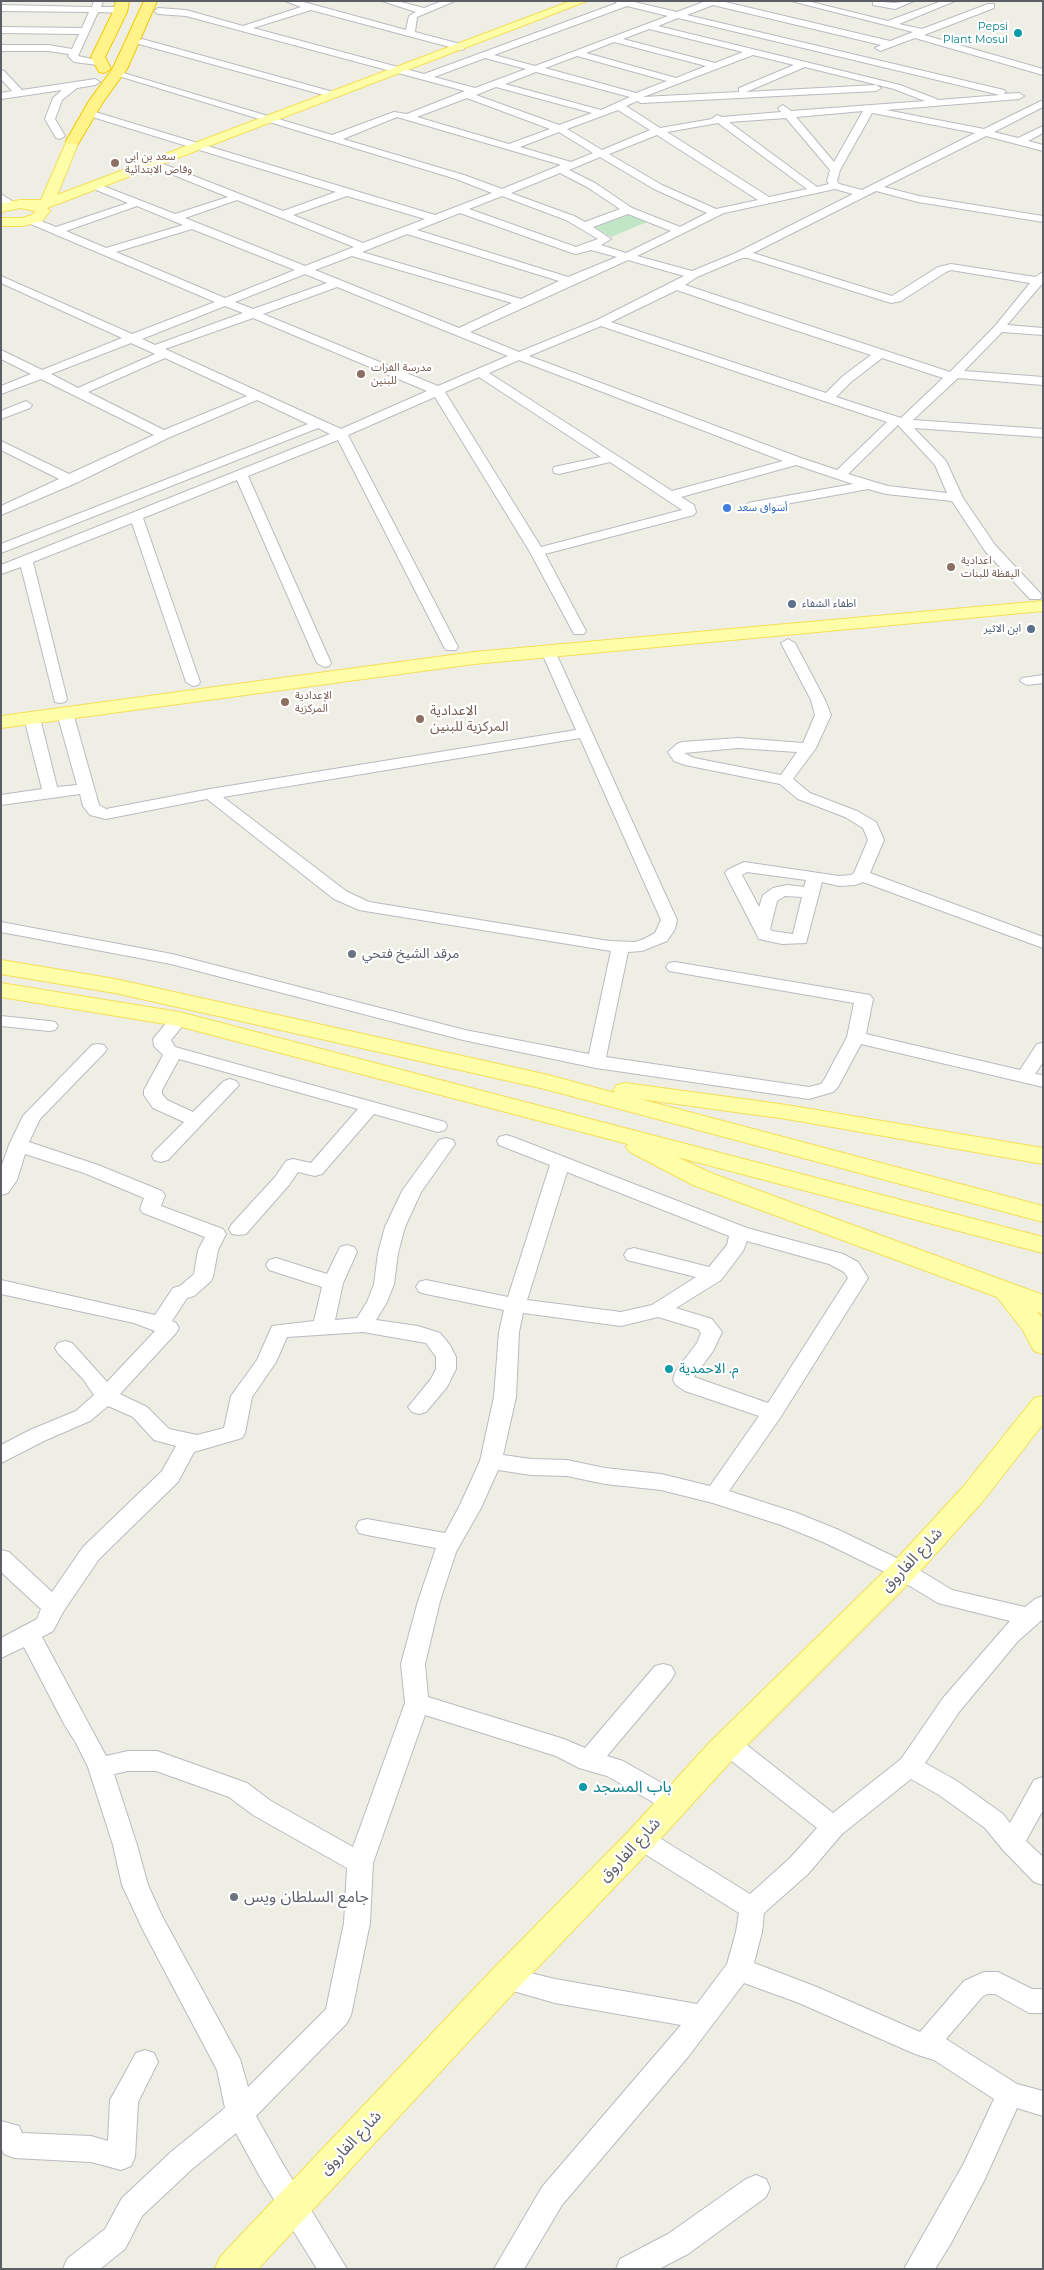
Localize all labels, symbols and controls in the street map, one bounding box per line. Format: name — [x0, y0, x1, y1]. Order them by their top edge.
place label: Pepsi Plant Mosul — [943, 20, 1008, 46]
marker: Pepsi Plant Mosul — [1012, 27, 1024, 39]
place label: سعد بن ابي وقاص الابتدائية — [125, 150, 192, 176]
marker: سعد بن ابي وقاص الابتدائية — [109, 157, 121, 169]
place label: مدرسة الفرات للبنين — [371, 361, 432, 387]
marker: مدرسة الفرات للبنين — [355, 368, 367, 380]
place label: أسواق سعد — [737, 501, 788, 515]
marker: أسواق سعد — [721, 502, 733, 514]
place label: اعدادية اليقظة للبنات — [961, 554, 1020, 580]
marker: اعدادية اليقظة للبنات — [945, 561, 957, 573]
place label: اطفاء الشفاء — [802, 597, 856, 611]
marker: اطفاء الشفاء — [786, 598, 798, 610]
place label: ابن الاثير — [984, 622, 1021, 636]
marker: ابن الاثير — [1025, 623, 1037, 635]
place label: الإعدادية المركزية — [295, 689, 332, 715]
marker: الإعدادية المركزية — [279, 696, 291, 708]
place label: الاعدادية المركزية للبنين — [430, 703, 508, 736]
marker: الاعدادية المركزية للبنين — [414, 713, 426, 725]
place label: مرقد الشيخ فتحي — [362, 946, 459, 962]
marker: مرقد الشيخ فتحي — [346, 948, 358, 960]
place label: م. الاحمدية — [679, 1361, 739, 1377]
marker: م. الاحمدية — [663, 1363, 675, 1375]
street label: شارع الفاروق — [877, 1524, 947, 1596]
place label: باب المسجد — [593, 1777, 672, 1797]
marker: باب المسجد — [577, 1781, 589, 1793]
street label: شارع الفاروق — [595, 1814, 665, 1886]
place label: جامع السلطان ويس — [244, 1887, 369, 1907]
marker: جامع السلطان ويس — [228, 1891, 240, 1903]
street label: شارع الفاروق — [316, 2107, 386, 2179]

